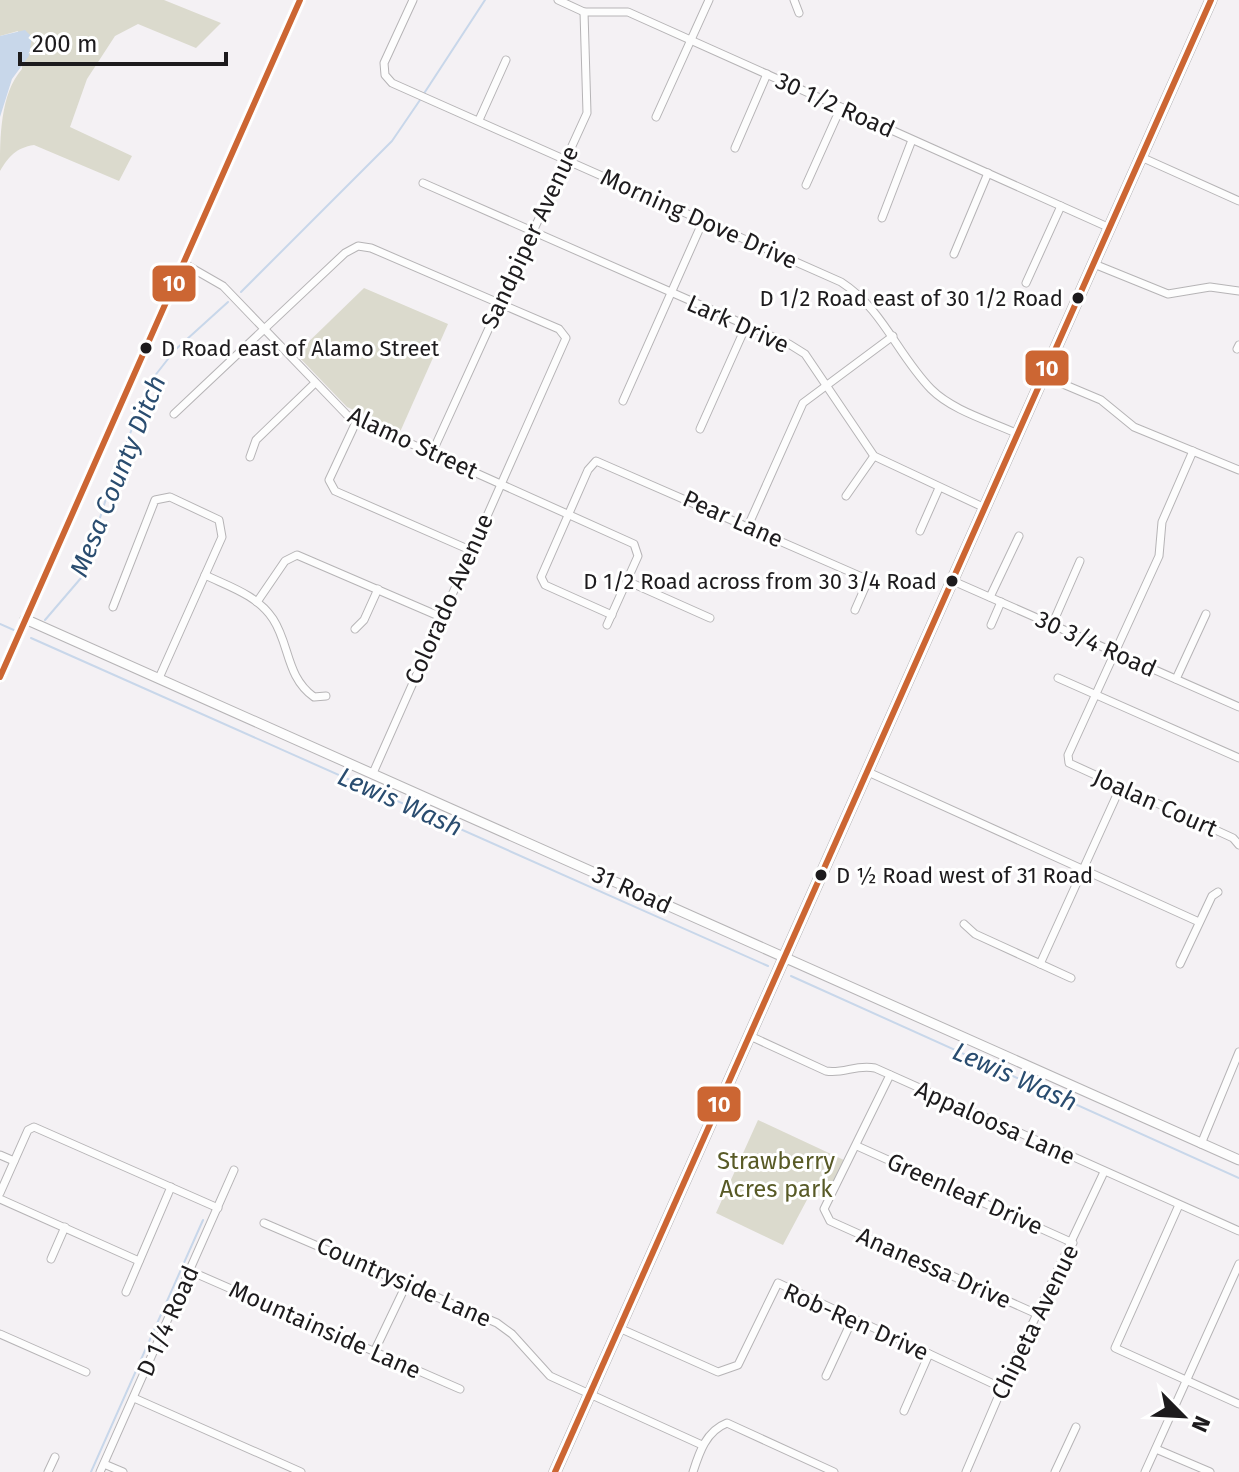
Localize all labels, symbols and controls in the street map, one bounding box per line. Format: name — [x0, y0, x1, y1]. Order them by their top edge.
scale bar — [20, 16, 226, 66]
text: 200 m — [32, 30, 98, 58]
street label: 30 1/2 Road — [771, 66, 899, 144]
street label: Sandpiper Avenue — [475, 141, 585, 333]
street label: Morning Dove Drive — [596, 163, 802, 275]
line badge: 10 — [151, 264, 197, 303]
text: 10 — [162, 270, 186, 297]
place label: D 1/2 Road east of 30 1/2 Road — [759, 285, 1063, 312]
street label: Lark Drive — [683, 289, 793, 359]
marker: D 1/2 Road east of 30 1/2 Road — [1070, 290, 1086, 306]
place label: D Road east of Alamo Street — [161, 335, 439, 362]
marker: D Road east of Alamo Street — [138, 340, 154, 356]
line badge: 10 — [1024, 349, 1070, 387]
text: 10 — [1035, 355, 1059, 382]
water label: Mesa County Ditch — [63, 371, 173, 581]
street label: Alamo Street — [344, 401, 483, 485]
street label: Pear Lane — [679, 485, 787, 553]
street label: Colorado Avenue — [399, 509, 499, 689]
place label: D 1/2 Road across from 30 3/4 Road — [583, 568, 937, 595]
marker: D 1/2 Road across from 30 3/4 Road — [944, 573, 960, 589]
street label: 30 3/4 Road — [1031, 605, 1161, 683]
water label: Lewis Wash — [333, 761, 467, 843]
street label: Joalan Court — [1088, 763, 1222, 843]
street label: 31 Road — [588, 860, 676, 920]
place label: D ½ Road west of 31 Road — [836, 862, 1093, 889]
marker: D ½ Road west of 31 Road — [813, 867, 829, 883]
water label: Lewis Wash — [948, 1036, 1082, 1118]
street label: Appaloosa Lane — [911, 1075, 1079, 1171]
line badge: 10 — [696, 1085, 742, 1123]
text: 10 — [707, 1091, 731, 1118]
park label: Strawberry Acres park — [717, 1147, 835, 1203]
street label: Greenleaf Drive — [883, 1147, 1047, 1241]
street label: Ananessa Drive — [853, 1222, 1015, 1314]
street label: Countryside Lane — [312, 1231, 496, 1333]
street label: Chipeta Avenue — [985, 1240, 1085, 1404]
street label: D 1/4 Road — [131, 1261, 205, 1381]
street label: Mountainside Lane — [225, 1275, 425, 1385]
street label: Rob-Ren Drive — [779, 1277, 933, 1367]
north arrow — [1143, 1376, 1223, 1456]
text: N — [1186, 1412, 1216, 1436]

